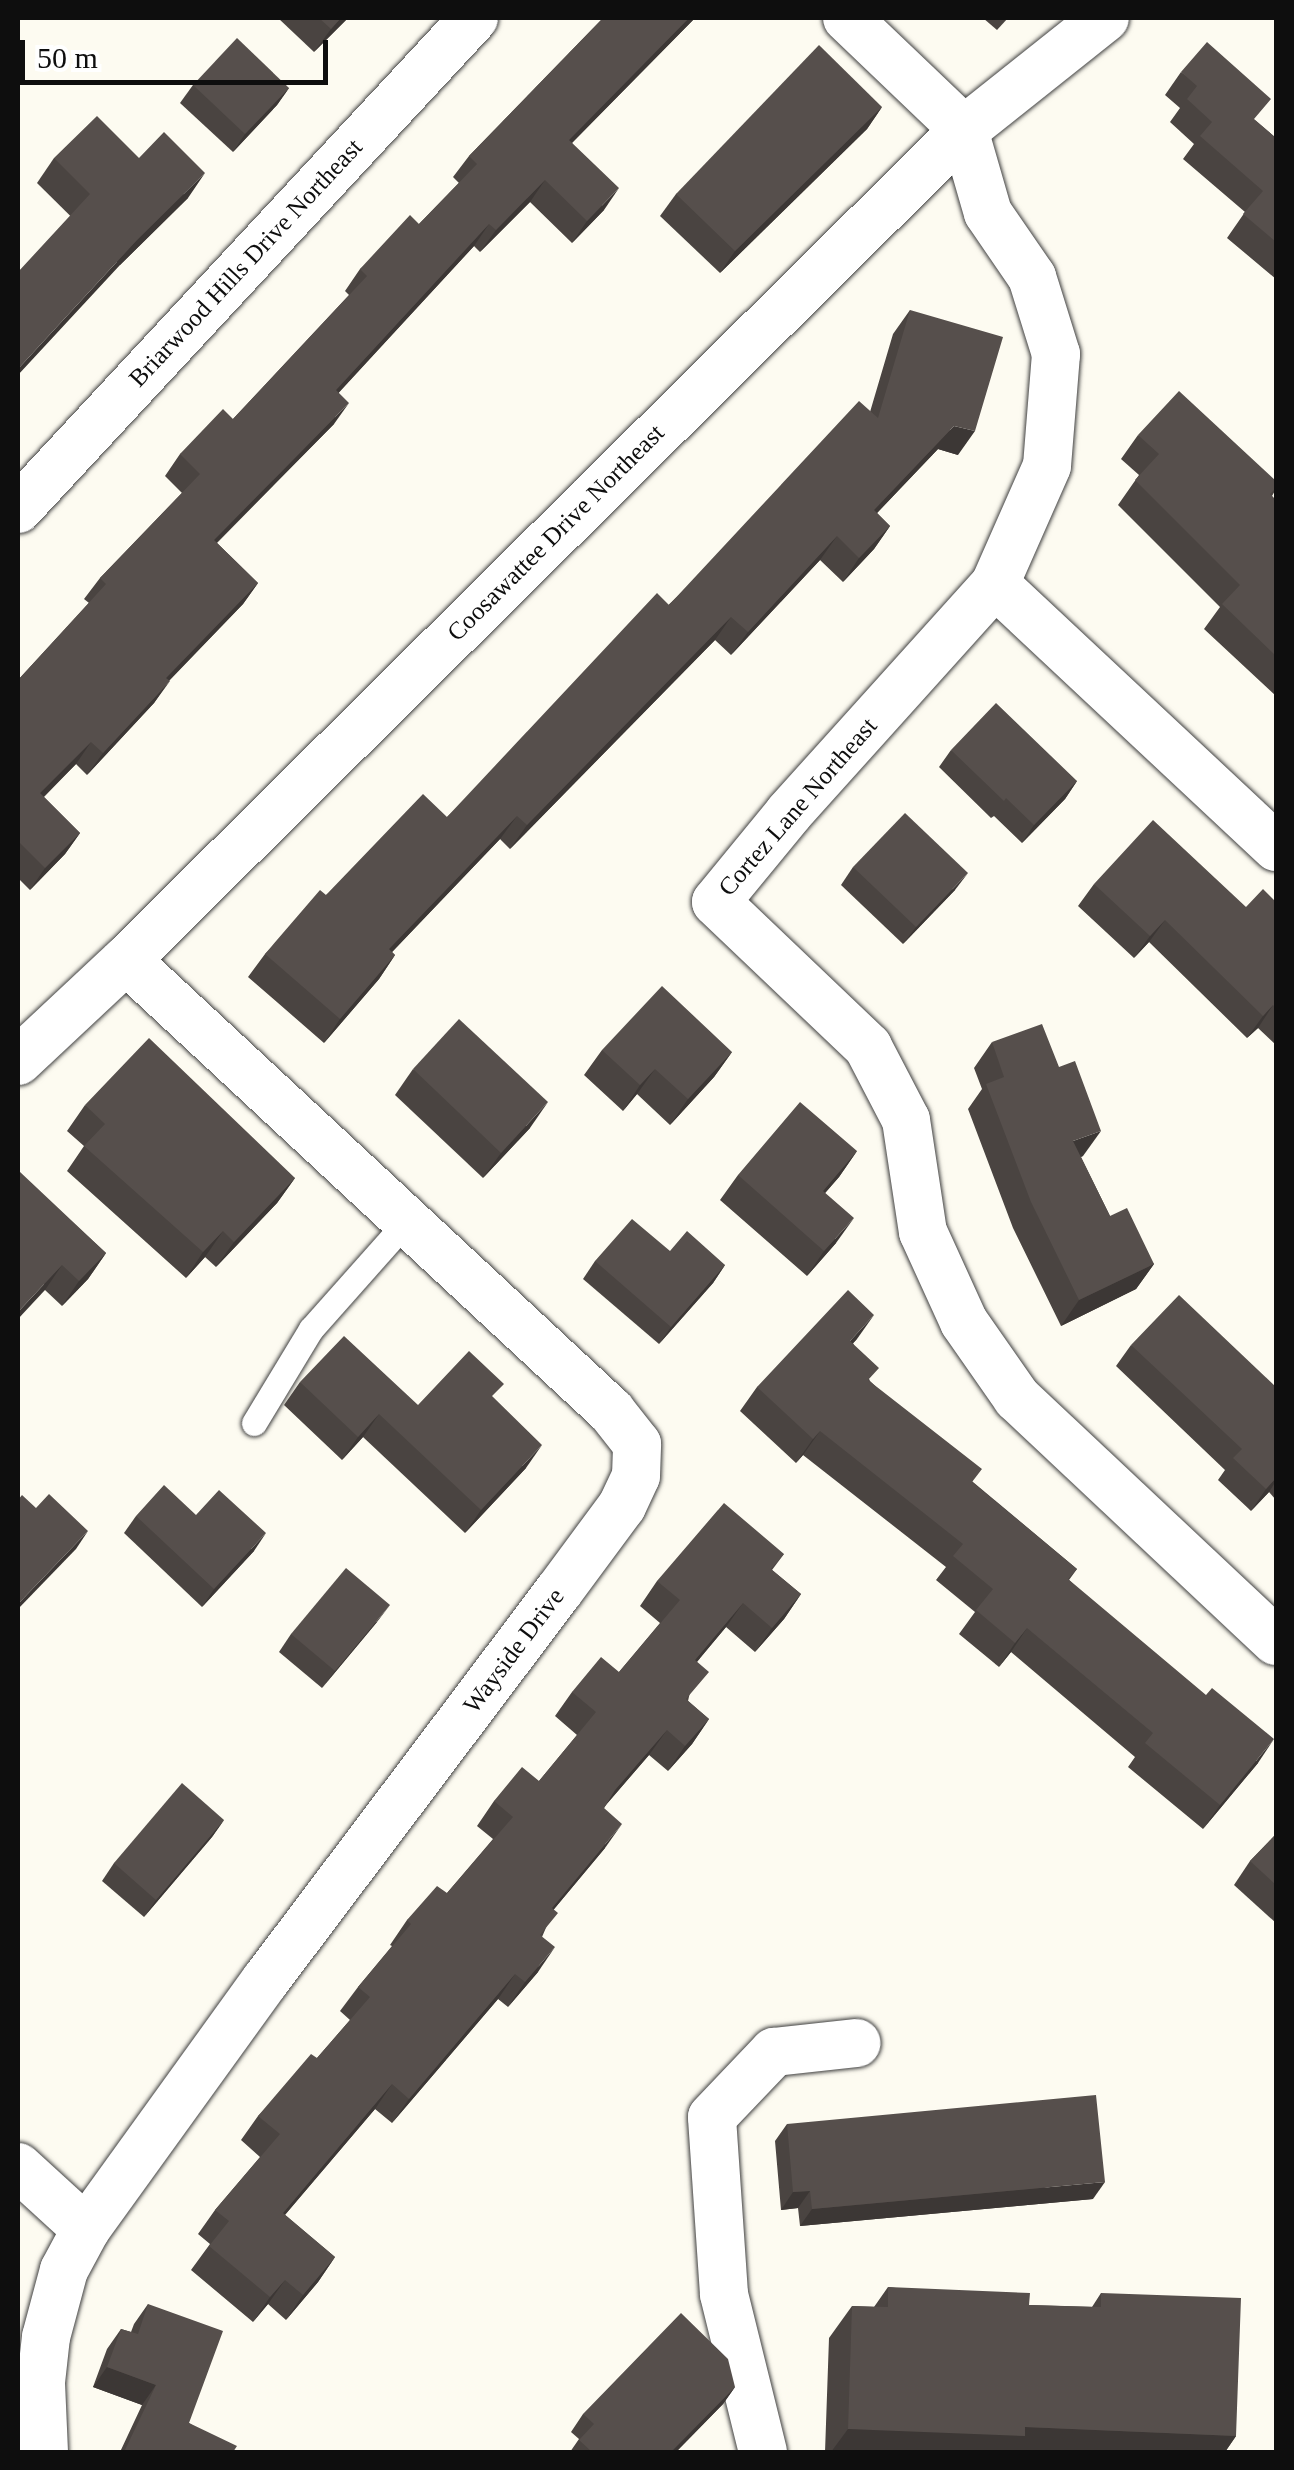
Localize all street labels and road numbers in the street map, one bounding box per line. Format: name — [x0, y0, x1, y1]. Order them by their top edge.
street label: Briarwood Hills Drive Northeast — [123, 133, 369, 393]
street label: Coosawattee Drive Northeast — [441, 418, 671, 648]
street label: Cortez Lane Northeast — [712, 712, 884, 902]
street label: Wayside Drive — [457, 1583, 571, 1719]

